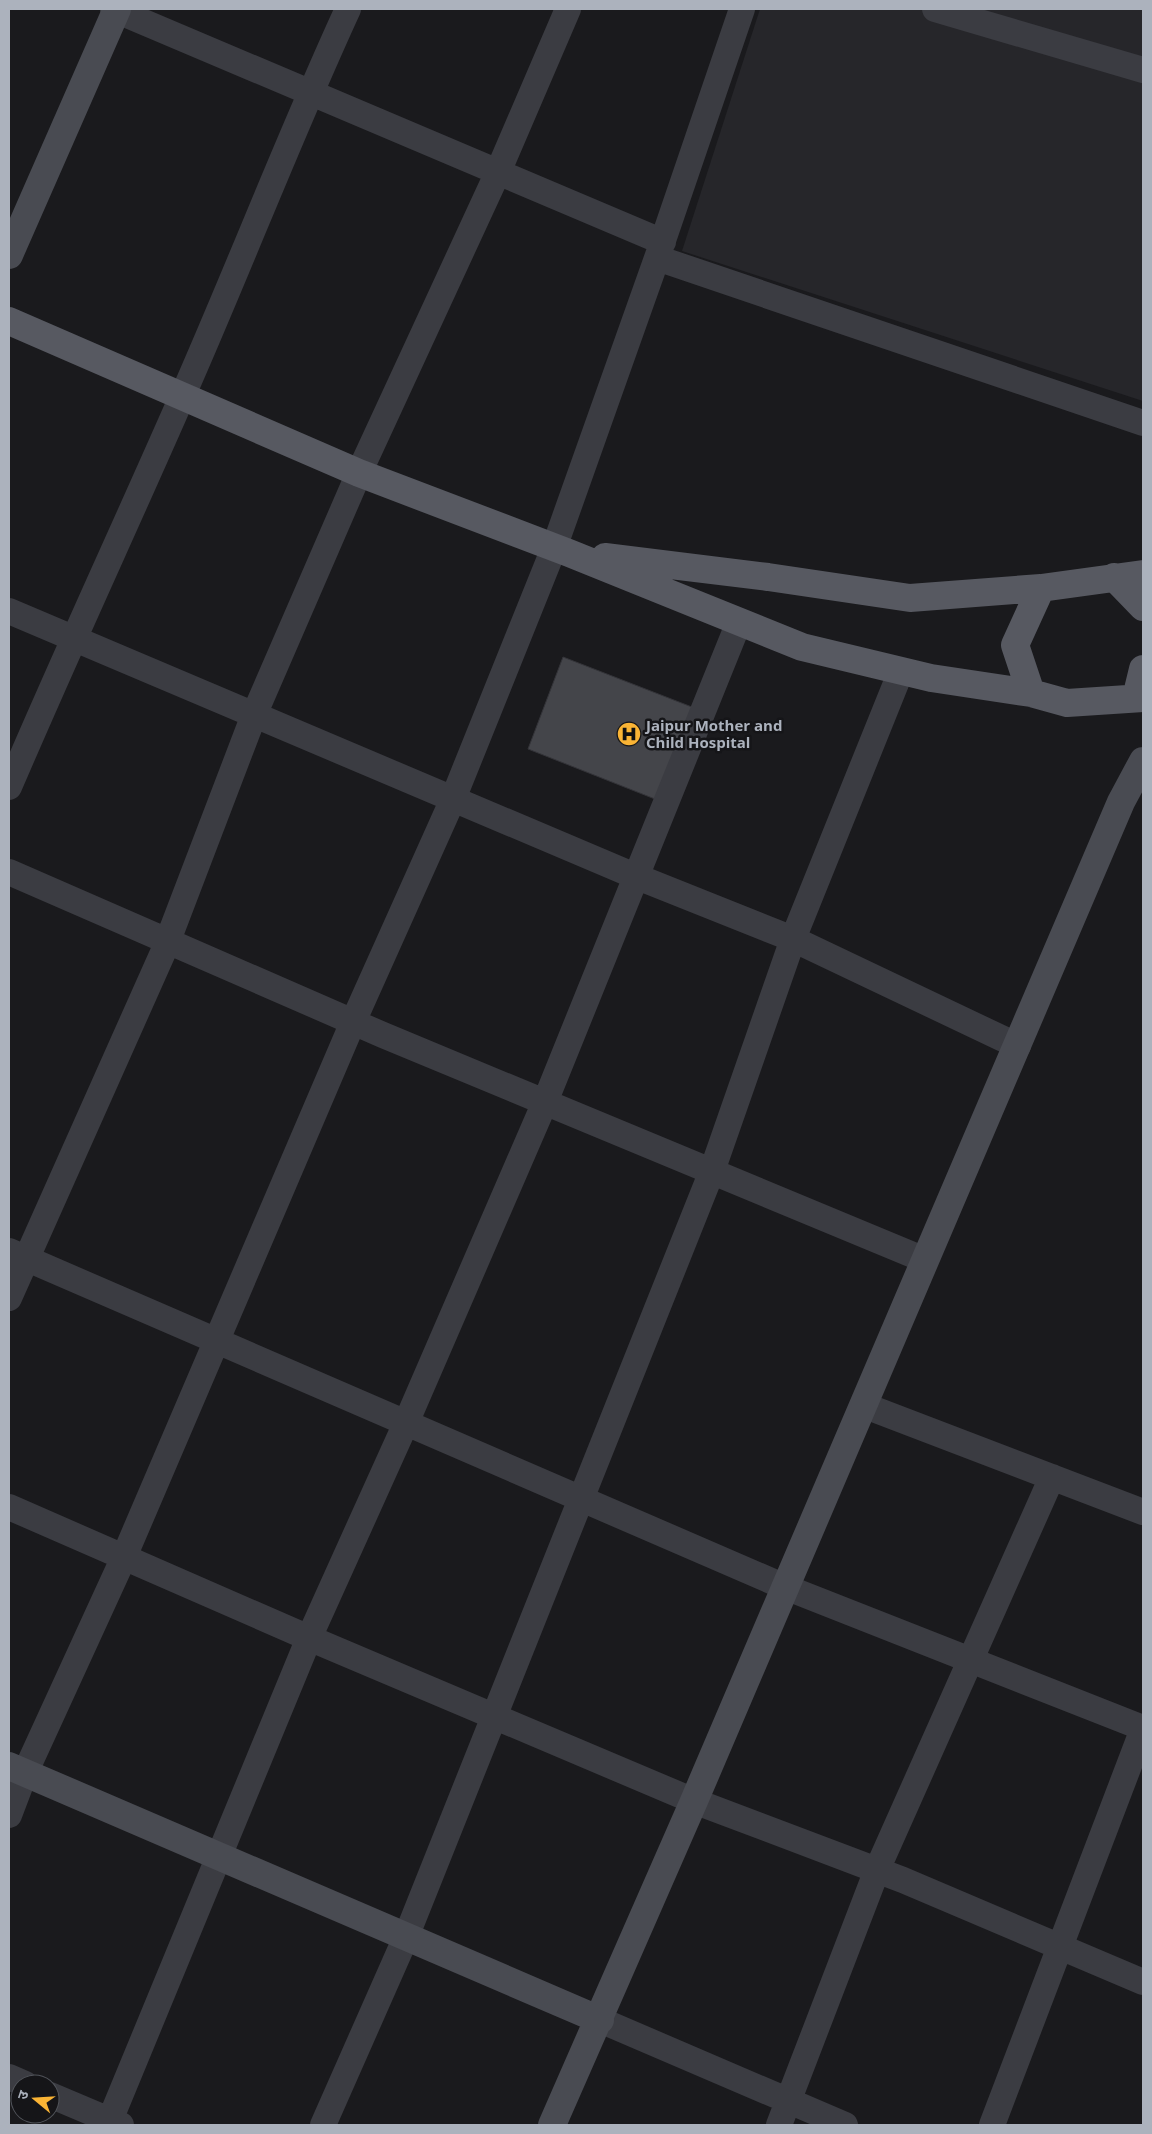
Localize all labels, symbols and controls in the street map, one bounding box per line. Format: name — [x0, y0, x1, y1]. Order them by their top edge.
place label: Jaipur Mother and Child Hospital — [644, 715, 782, 752]
hospital icon: Jaipur Mother and Child Hospital — [616, 721, 642, 747]
north arrow — [10, 2074, 60, 2124]
text: उ — [12, 2087, 33, 2102]

